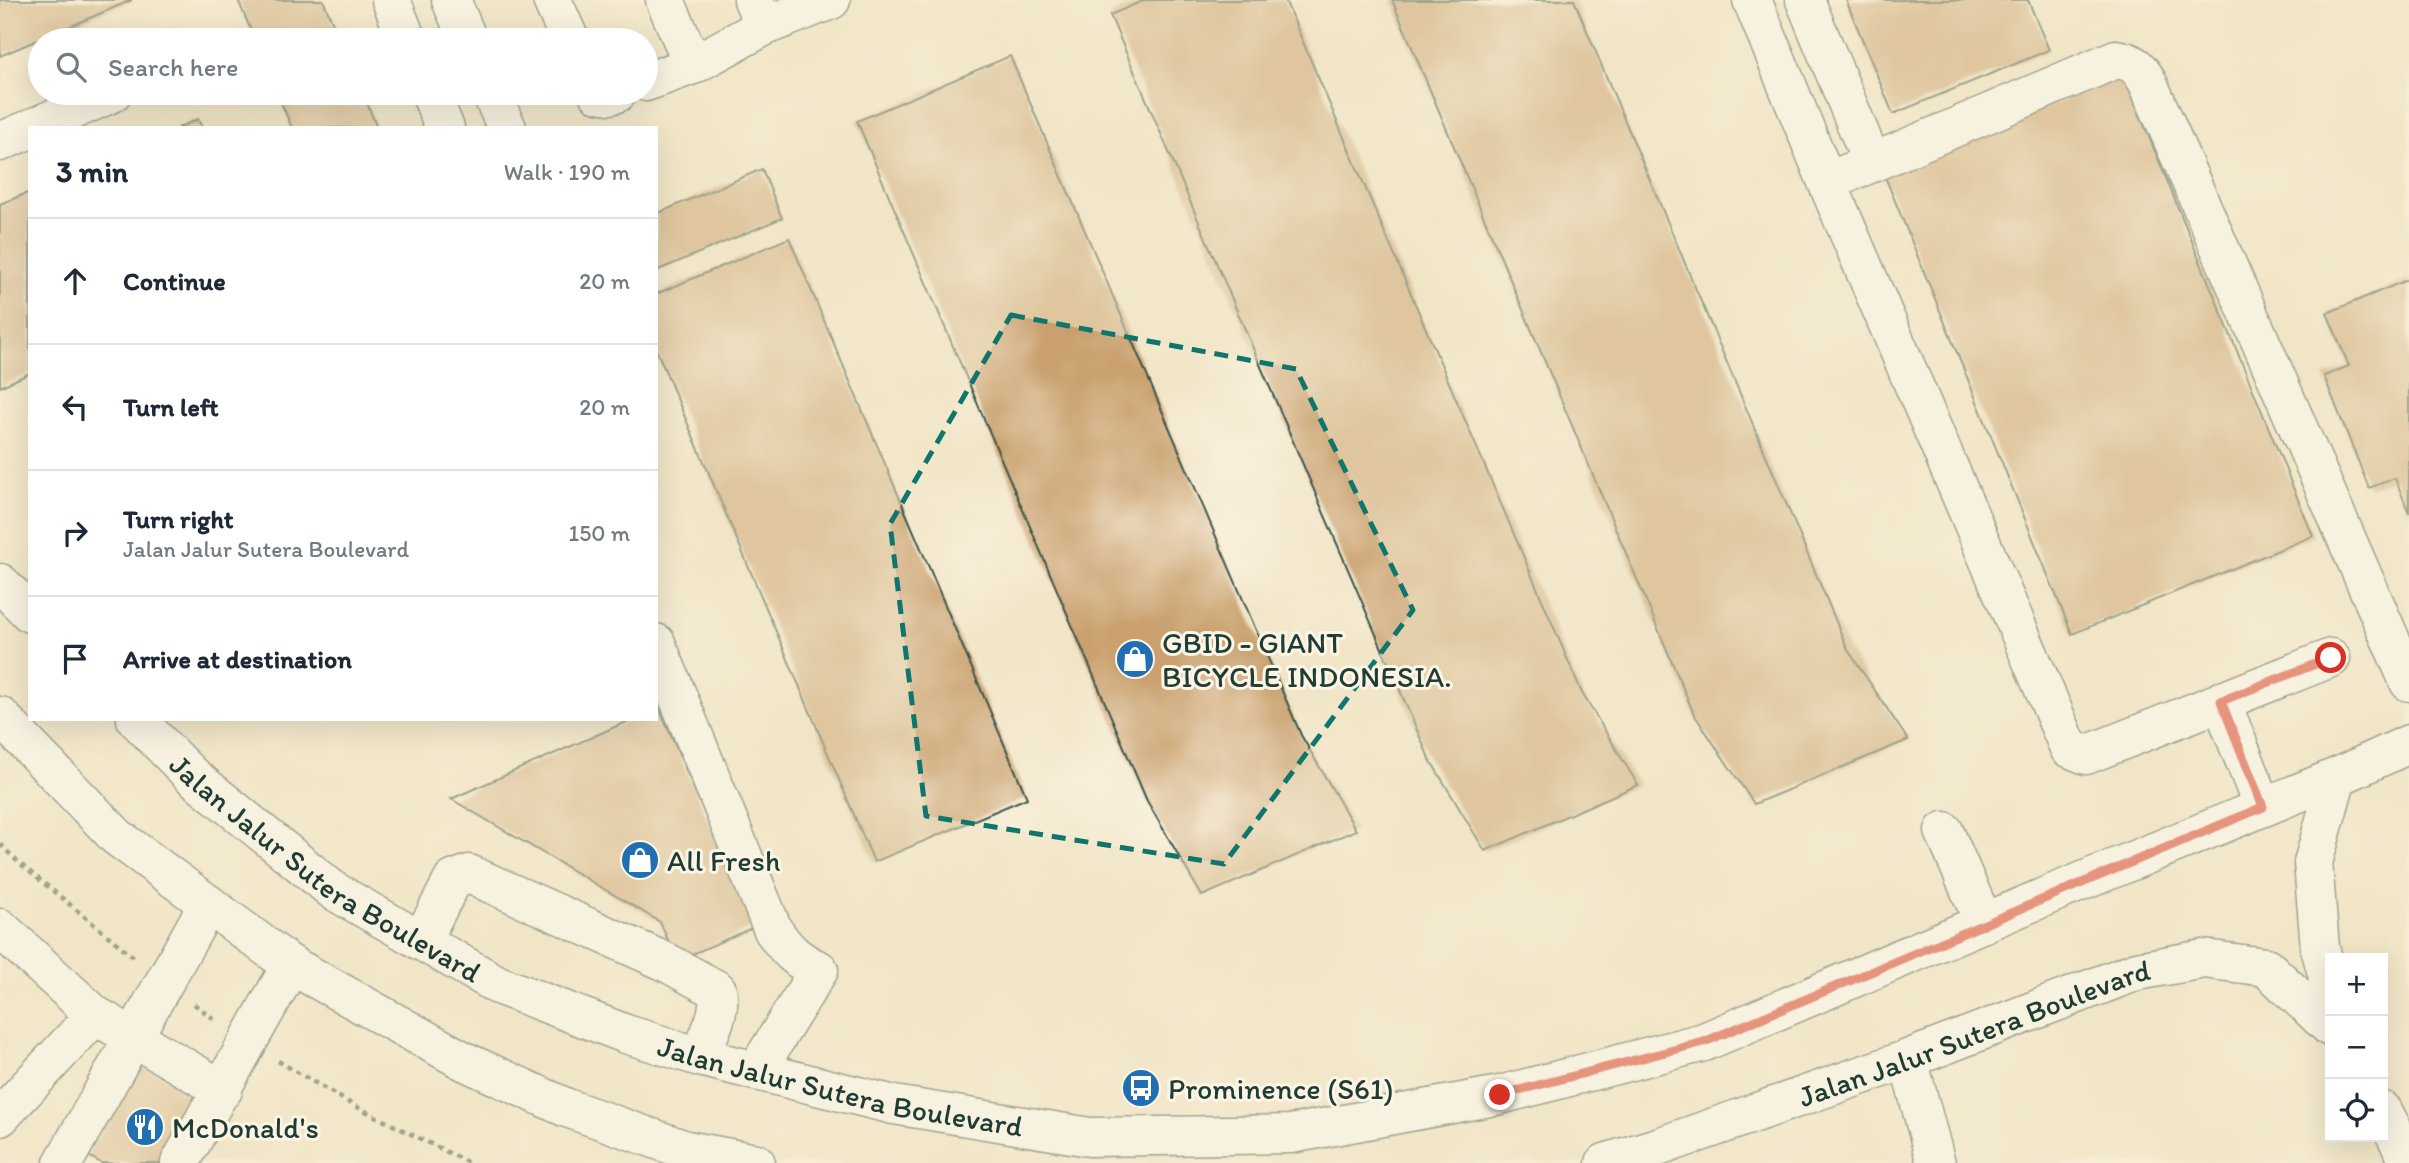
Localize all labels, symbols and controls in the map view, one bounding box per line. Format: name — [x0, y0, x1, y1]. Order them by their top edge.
search box — [28, 28, 658, 105]
icon: search — [52, 48, 90, 86]
text: Search here — [108, 51, 238, 83]
text: 3 min — [56, 153, 128, 190]
text: Walk · 190 m — [504, 158, 630, 186]
icon: ahead — [56, 262, 94, 300]
text: Continue — [123, 265, 226, 297]
text: 20 m — [579, 267, 630, 295]
icon: left — [56, 388, 94, 426]
text: Turn left — [123, 391, 219, 423]
text: 20 m — [579, 393, 630, 421]
text: Turn right — [123, 503, 234, 535]
icon: right — [56, 514, 94, 552]
text: 150 m — [569, 519, 630, 547]
text: Jalan Jalur Sutera Boulevard — [123, 535, 409, 563]
place label: GBID - GIANT BICYCLE INDONESIA. — [1162, 624, 1452, 695]
shop icon: GBID - GIANT BICYCLE INDONESIA. — [1114, 638, 1156, 680]
icon: arrive — [56, 640, 94, 678]
route start — [2315, 642, 2346, 673]
text: Arrive at destination — [123, 643, 352, 675]
street label: Jalan Jalur Sutera Boulevard — [162, 746, 489, 990]
shop icon: All Fresh — [619, 839, 661, 881]
place label: All Fresh — [667, 842, 780, 879]
street label: Jalan Jalur Sutera Boulevard — [1793, 950, 2153, 1115]
map controls — [2325, 953, 2388, 1142]
button: + — [2325, 953, 2388, 1016]
button: − — [2325, 1016, 2388, 1079]
street label: Jalan Jalur Sutera Boulevard — [654, 1027, 1026, 1144]
bus stop icon: Prominence (S61) — [1120, 1067, 1162, 1109]
place label: Prominence (S61) — [1168, 1070, 1394, 1107]
route end — [1484, 1079, 1515, 1110]
button: locate — [2325, 1079, 2388, 1142]
restaurant icon: McDonald's — [124, 1106, 166, 1148]
place label: McDonald's — [172, 1109, 319, 1146]

